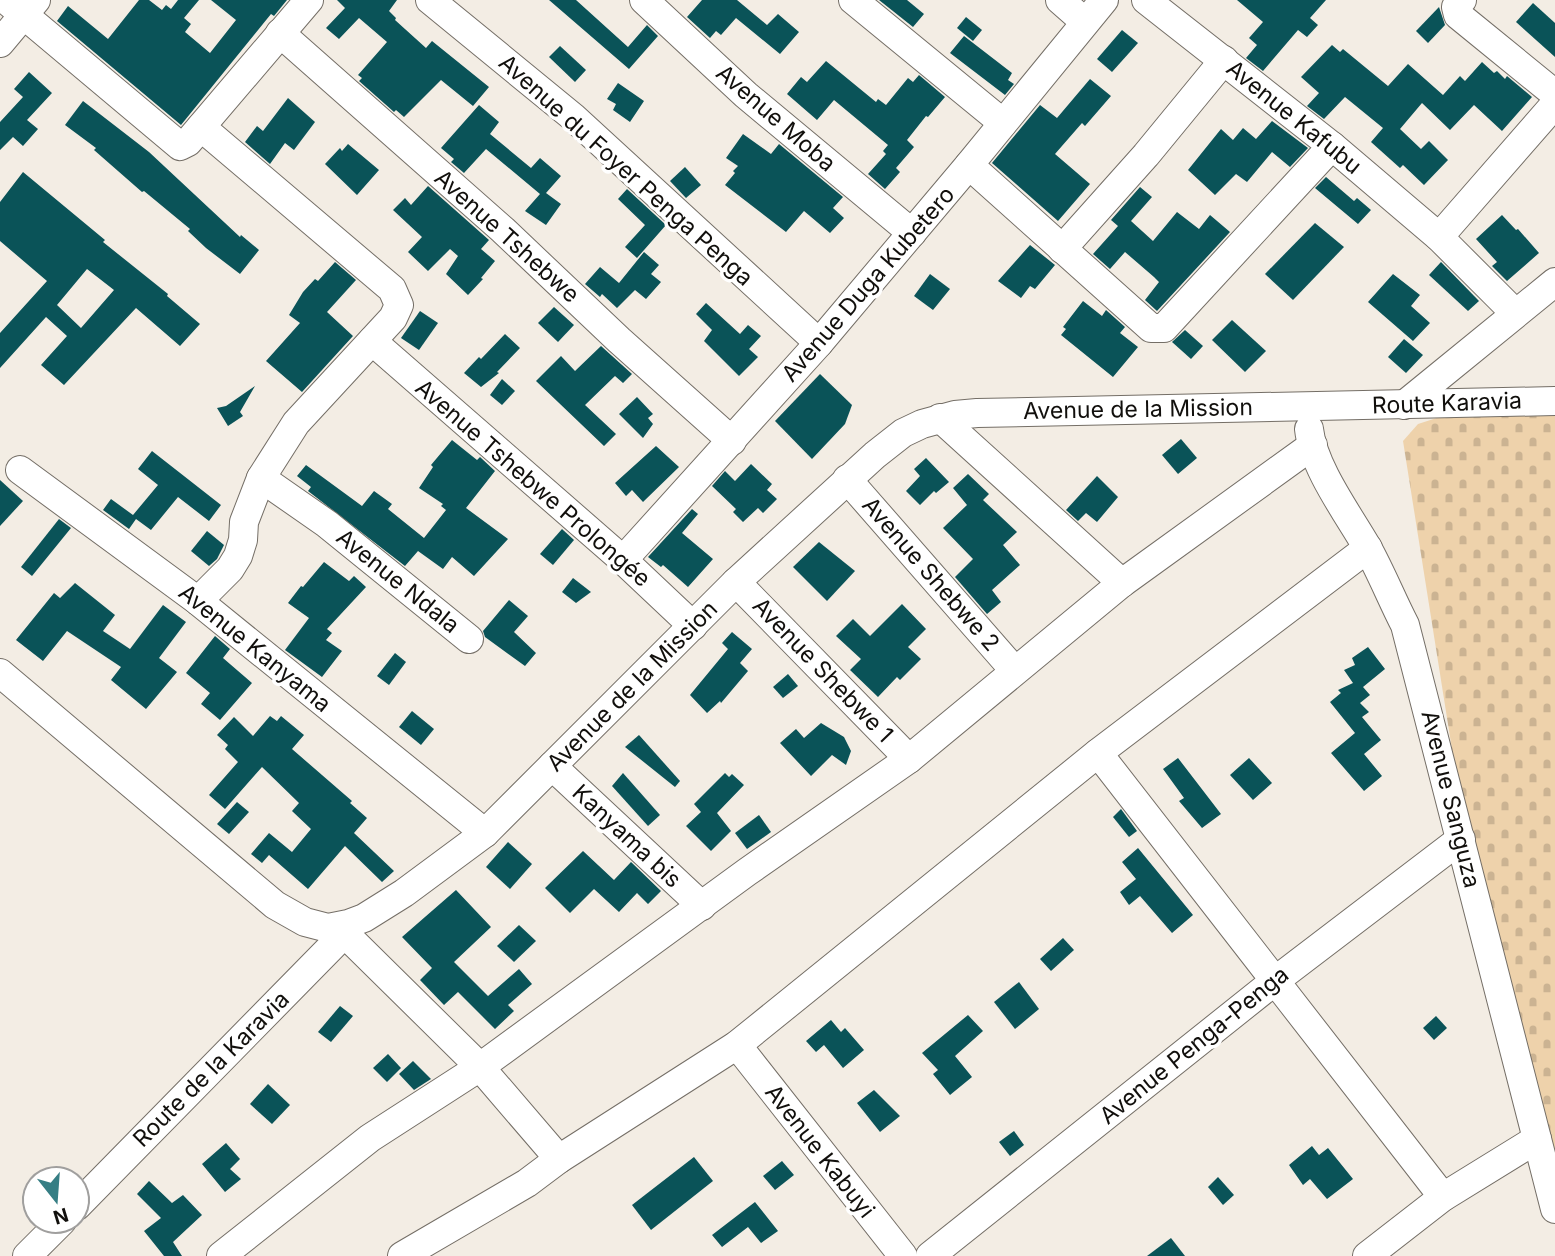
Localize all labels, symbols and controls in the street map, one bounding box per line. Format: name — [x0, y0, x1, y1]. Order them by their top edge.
street label: Avenue du Foyer Penga Penga — [493, 48, 759, 292]
street label: Avenue Kafubu — [1221, 54, 1367, 180]
street label: Avenue Moba — [711, 59, 841, 177]
street label: Avenue Tshebwe — [429, 164, 585, 308]
street label: Avenue Duga Kubetero — [776, 181, 960, 387]
street label: Avenue Tshebwe Prolongée — [410, 373, 656, 593]
street label: Route Karavia — [1372, 386, 1522, 420]
street label: Avenue de la Mission — [1023, 393, 1253, 425]
street label: Avenue Shebwe 2 — [856, 491, 1006, 657]
street label: Avenue Ndala — [331, 523, 465, 639]
street label: Avenue Kanyama — [173, 578, 337, 718]
street label: Avenue Shebwe 1 — [747, 592, 899, 748]
street label: Avenue de la Mission — [541, 595, 723, 777]
street label: Avenue Sanguza — [1415, 707, 1487, 891]
street label: Kanyama bis — [567, 778, 687, 894]
street label: Avenue Penga-Penga — [1094, 960, 1294, 1130]
street label: Route de la Karavia — [127, 985, 295, 1153]
street label: Avenue Kabuyi — [759, 1079, 881, 1223]
north arrow — [21, 1165, 91, 1235]
text: N — [51, 1203, 71, 1229]

